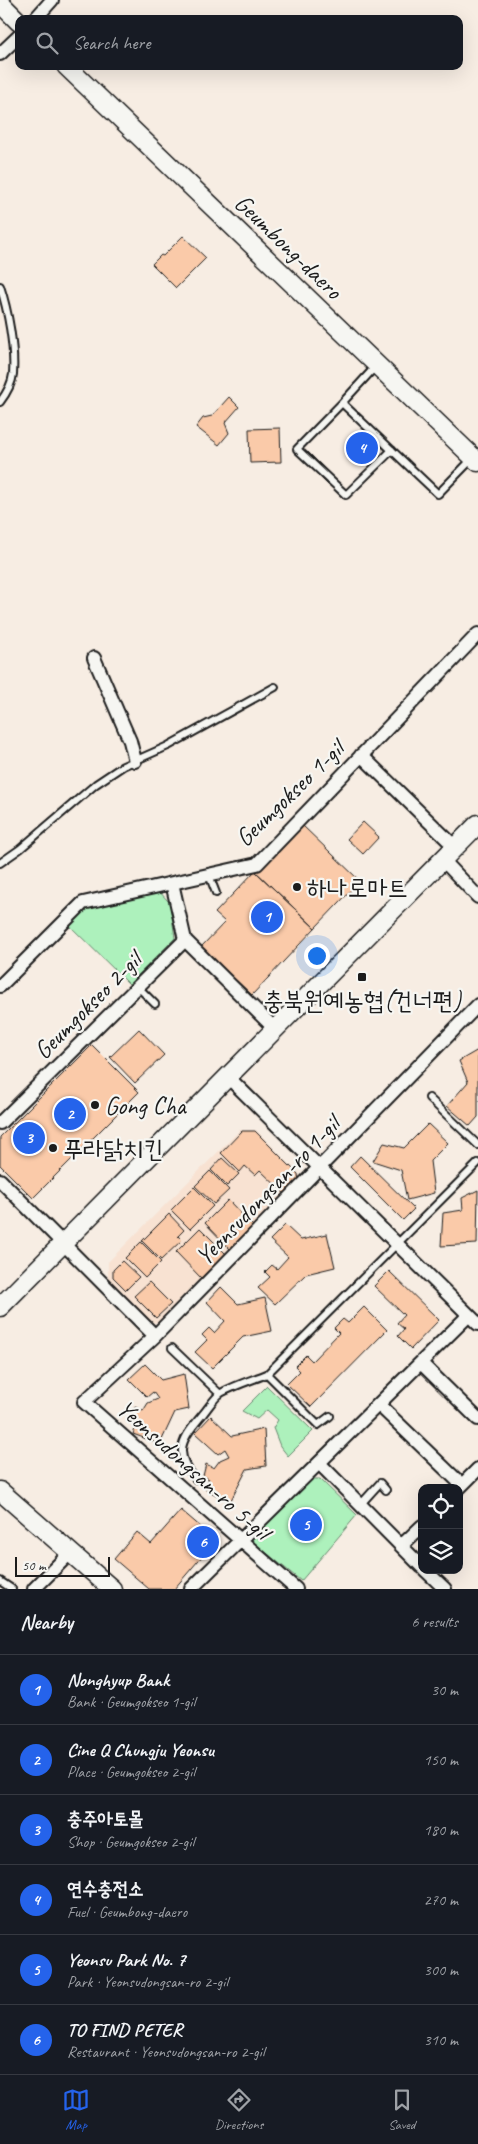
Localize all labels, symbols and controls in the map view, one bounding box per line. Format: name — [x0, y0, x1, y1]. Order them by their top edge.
search box — [15, 15, 463, 70]
icon: search — [33, 29, 61, 57]
text: Search here — [73, 31, 150, 55]
street label: Geumbong-daero — [227, 187, 350, 307]
pin: 4 — [346, 429, 378, 467]
street label: Geumgokseo 1-gil — [228, 731, 354, 854]
place label: 하나로마트 — [307, 872, 408, 904]
marker: 하나로마트 — [291, 881, 303, 893]
pin: 1 — [251, 898, 283, 936]
street label: Geumgokseo 2-gil — [27, 942, 152, 1066]
your location — [304, 943, 330, 969]
marker: 충북원예농협(건너편) — [356, 971, 368, 983]
place label: 충북원예농협(건너편) — [263, 985, 463, 1017]
place label: Gong Cha — [105, 1090, 188, 1122]
pin: 2 — [54, 1095, 86, 1133]
marker: Gong Cha — [89, 1099, 101, 1111]
street label: Yeonsudongsan-ro 1-gil — [188, 1106, 350, 1272]
pin: 3 — [13, 1119, 45, 1157]
place label: 푸라닭치킨 — [63, 1133, 164, 1165]
marker: 푸라닭치킨 — [47, 1142, 59, 1154]
street label: Yeonsudongsan-ro 5-gil — [110, 1393, 280, 1550]
map controls — [418, 1484, 463, 1574]
button: locate — [418, 1484, 463, 1529]
pin: 5 — [290, 1506, 322, 1544]
pin: 6 — [187, 1523, 219, 1561]
button: layers — [418, 1529, 463, 1574]
scale bar — [15, 1554, 110, 1577]
text: 50 m — [22, 1557, 46, 1574]
text: Nearby — [20, 1609, 73, 1635]
text: 6 results — [411, 1612, 458, 1632]
text: Nonghyup Bank — [67, 1668, 169, 1692]
text: 1 — [32, 1680, 40, 1700]
text: 30 m — [431, 1680, 458, 1700]
text: Bank · Geumgokseo 1-gil — [67, 1692, 195, 1712]
text: Cine Q Chungju Yeonsu — [67, 1738, 214, 1762]
text: 2 — [32, 1750, 40, 1770]
text: 150 m — [424, 1750, 458, 1770]
text: Place · Geumgokseo 2-gil — [67, 1762, 195, 1782]
text: 충주아토몰 — [67, 1807, 143, 1831]
text: 3 — [32, 1820, 40, 1840]
text: 180 m — [424, 1820, 458, 1840]
text: Shop · Geumgokseo 2-gil — [67, 1832, 194, 1852]
text: 연수충전소 — [67, 1877, 143, 1901]
text: 4 — [32, 1890, 40, 1910]
text: 270 m — [424, 1890, 458, 1910]
text: Fuel · Geumbong-daero — [67, 1902, 187, 1922]
text: Yeonsu Park No. 7 — [67, 1948, 185, 1972]
text: 5 — [33, 1960, 39, 1980]
text: 300 m — [424, 1960, 458, 1980]
text: Park · Yeonsudongsan-ro 2-gil — [67, 1972, 228, 1992]
text: TO FIND PETER — [67, 2018, 182, 2042]
text: 6 — [32, 2030, 40, 2050]
text: 310 m — [424, 2030, 458, 2050]
text: Restaurant · Yeonsudongsan-ro 2-gil — [67, 2042, 265, 2062]
tab: Map — [62, 2086, 90, 2133]
tab: Directions — [215, 2086, 263, 2133]
tab: Saved — [388, 2086, 416, 2133]

